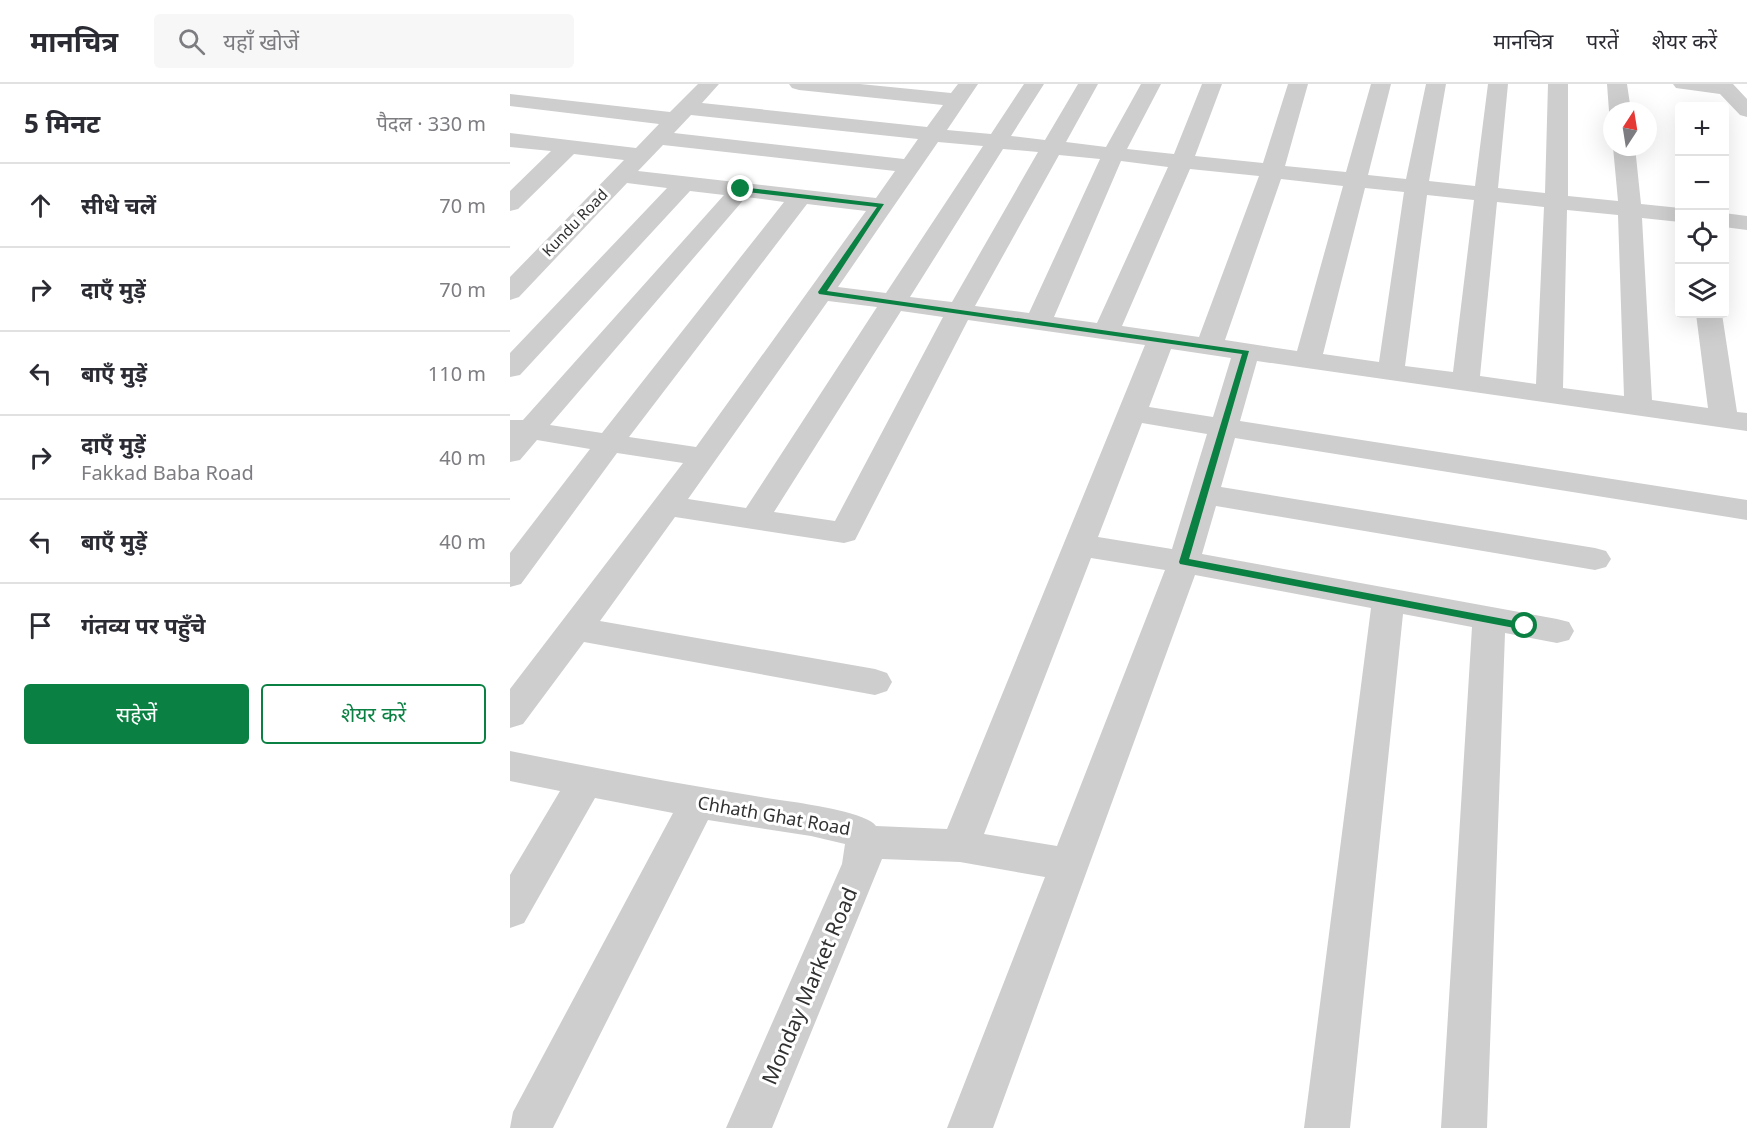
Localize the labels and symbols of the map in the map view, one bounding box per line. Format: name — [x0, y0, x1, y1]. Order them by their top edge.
north arrow — [1603, 102, 1657, 156]
route end — [727, 175, 753, 201]
street label: Kundu Road — [537, 184, 611, 260]
route start — [1511, 612, 1537, 638]
street label: Chhath Ghat Road — [696, 790, 852, 840]
street label: Monday Market Road — [755, 883, 863, 1089]

